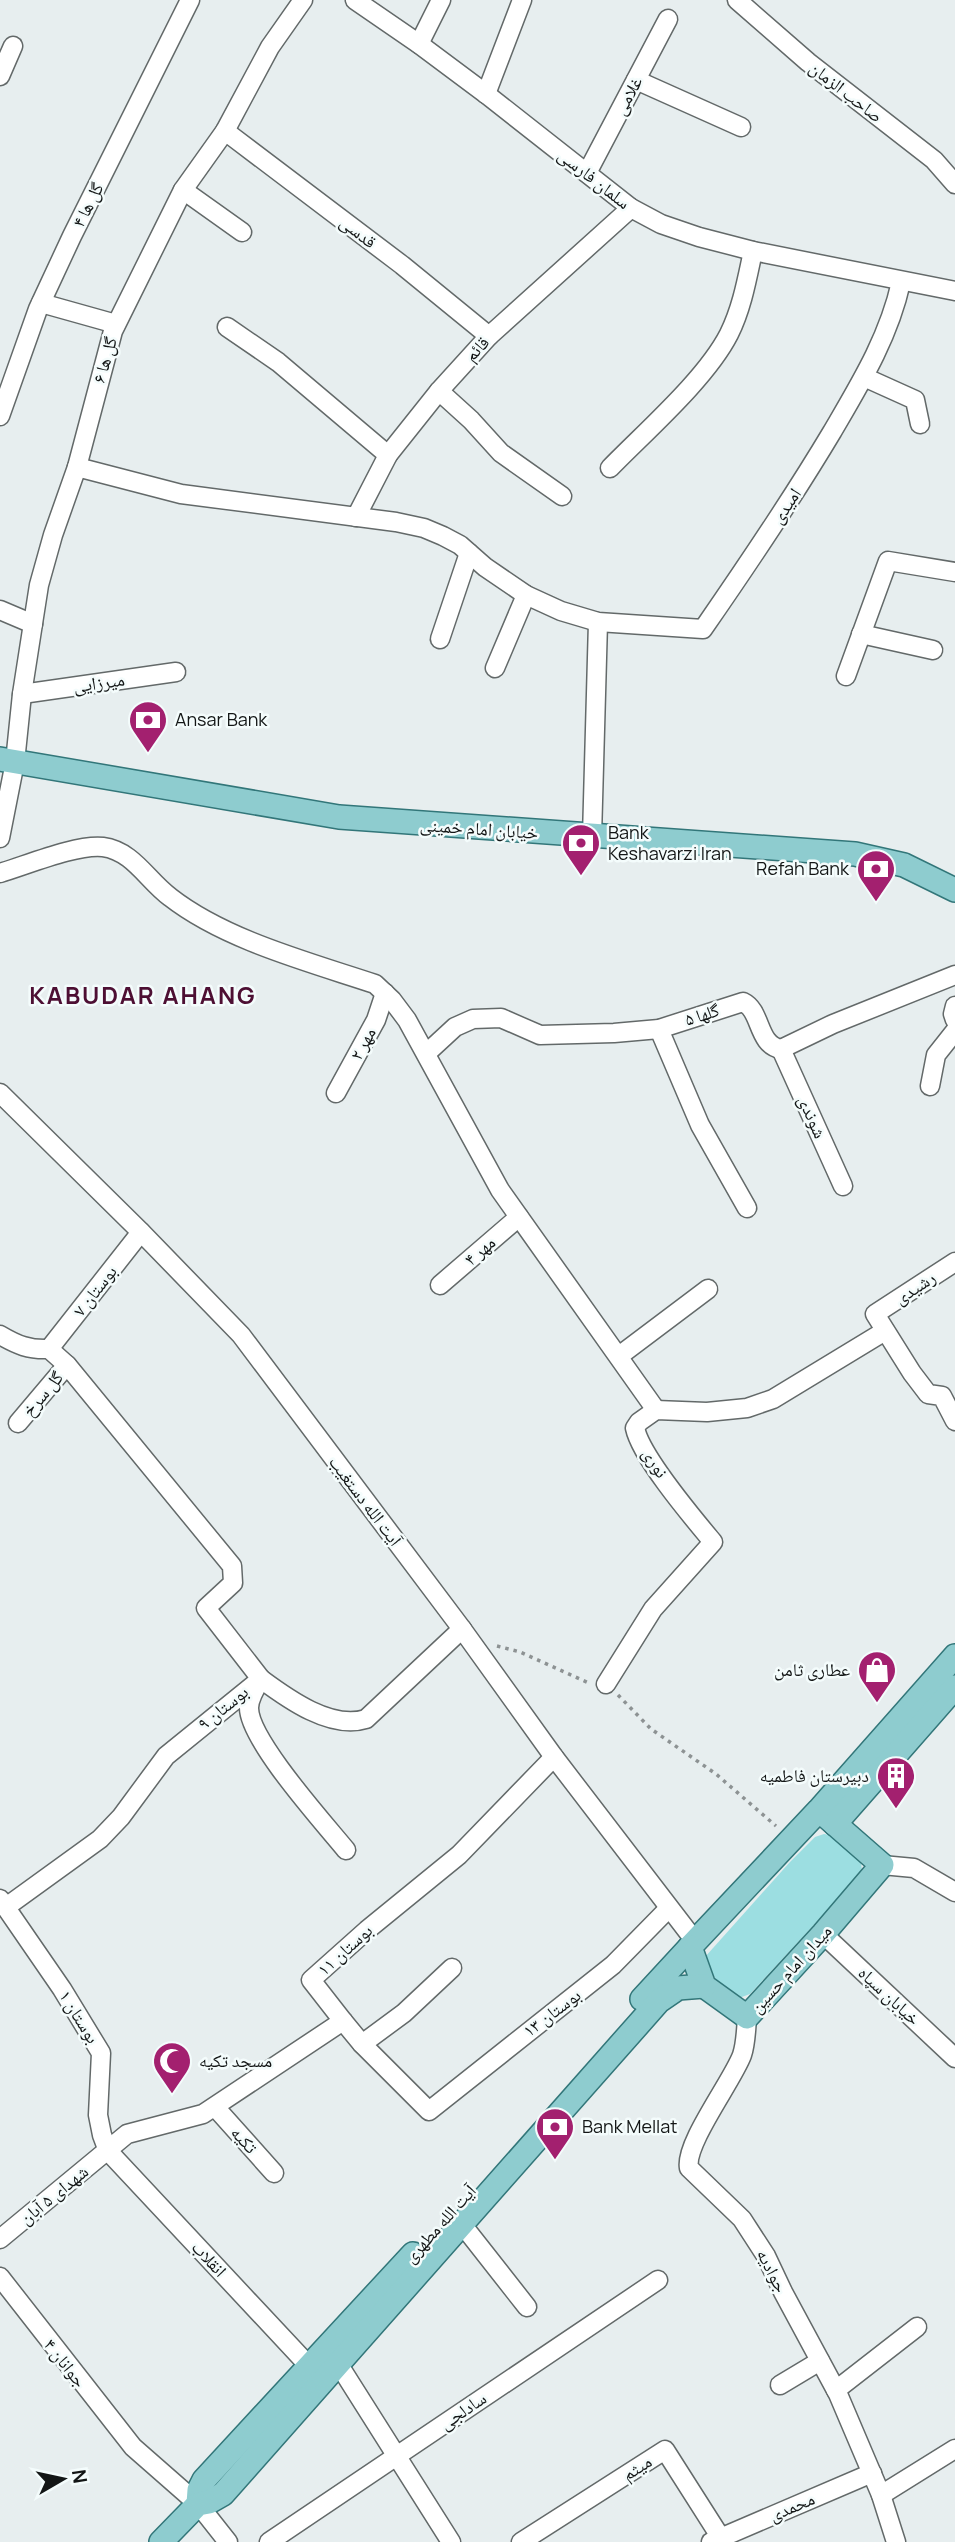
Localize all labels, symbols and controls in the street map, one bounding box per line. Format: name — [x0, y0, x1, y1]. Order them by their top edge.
street label: صاحب الزمان — [805, 55, 888, 127]
street label: غلامی — [607, 72, 647, 119]
street label: سلمان فارسی — [553, 142, 636, 214]
street label: گل ها ۴ — [66, 178, 109, 231]
street label: قدسی — [335, 209, 382, 253]
street label: قائم — [458, 330, 495, 367]
street label: گل ها ۶ — [86, 333, 122, 386]
street label: امیدی — [764, 483, 806, 528]
street label: میرزایی — [72, 667, 126, 697]
bank icon: Ansar Bank — [127, 699, 169, 754]
place label: Ansar Bank — [175, 707, 268, 731]
street label: خیابان امام خمینی — [419, 812, 539, 845]
place label: Bank Keshavarzi Iran — [608, 820, 732, 865]
bank icon: Bank Keshavarzi Iran — [560, 822, 602, 877]
bank icon: Refah Bank — [855, 848, 897, 903]
place label: Refah Bank — [756, 856, 850, 880]
district label: KABUDAR AHANG — [29, 978, 257, 1011]
street label: گلها ۵ — [681, 997, 723, 1031]
street label: مهر ۲ — [344, 1023, 381, 1064]
street label: شوندی — [793, 1091, 833, 1142]
street label: مهر ۴ — [459, 1230, 500, 1270]
street label: بوستان ۷ — [67, 1260, 122, 1321]
street label: رشیدی — [889, 1265, 940, 1309]
street label: گل سرخ — [16, 1365, 69, 1422]
street label: نوری — [637, 1443, 674, 1482]
street label: آیت الله دستغیب — [324, 1450, 408, 1551]
shop icon: عطاری ثامن — [856, 1649, 898, 1704]
place label: عطاری ثامن — [774, 1657, 850, 1681]
street label: بوستان ۹ — [192, 1679, 253, 1735]
building icon: دبیرستان فاطمیه — [875, 1755, 917, 1810]
place label: دبیرستان فاطمیه — [760, 1763, 869, 1787]
street label: بوستان ۱۱ — [312, 1918, 377, 1980]
street label: میدان امام حسین — [744, 1919, 837, 2018]
street label: خیابان سپاه — [853, 1960, 926, 2030]
street label: بوستان ۱۳ — [518, 1983, 585, 2042]
street label: بوستان ۱ — [54, 1985, 106, 2048]
mosque icon: مسجد تکیه — [151, 2040, 193, 2095]
place label: مسجد تکیه — [199, 2048, 272, 2072]
bank icon: Bank Mellat — [534, 2106, 576, 2161]
place label: Bank Mellat — [582, 2114, 678, 2138]
street label: تکیه — [226, 2121, 263, 2158]
street label: شهدای ۵ آبان — [14, 2159, 93, 2229]
street label: آیت الله مطهری — [398, 2179, 481, 2268]
street label: انقلاب — [187, 2235, 233, 2282]
street label: جوادیه — [752, 2245, 794, 2296]
street label: جوانان ۴ — [39, 2333, 92, 2392]
street label: سادلجی — [434, 2386, 491, 2435]
north arrow — [28, 2444, 98, 2514]
street label: میثم — [617, 2449, 656, 2486]
text: N — [66, 2468, 94, 2485]
street label: محمدی — [765, 2486, 818, 2526]

